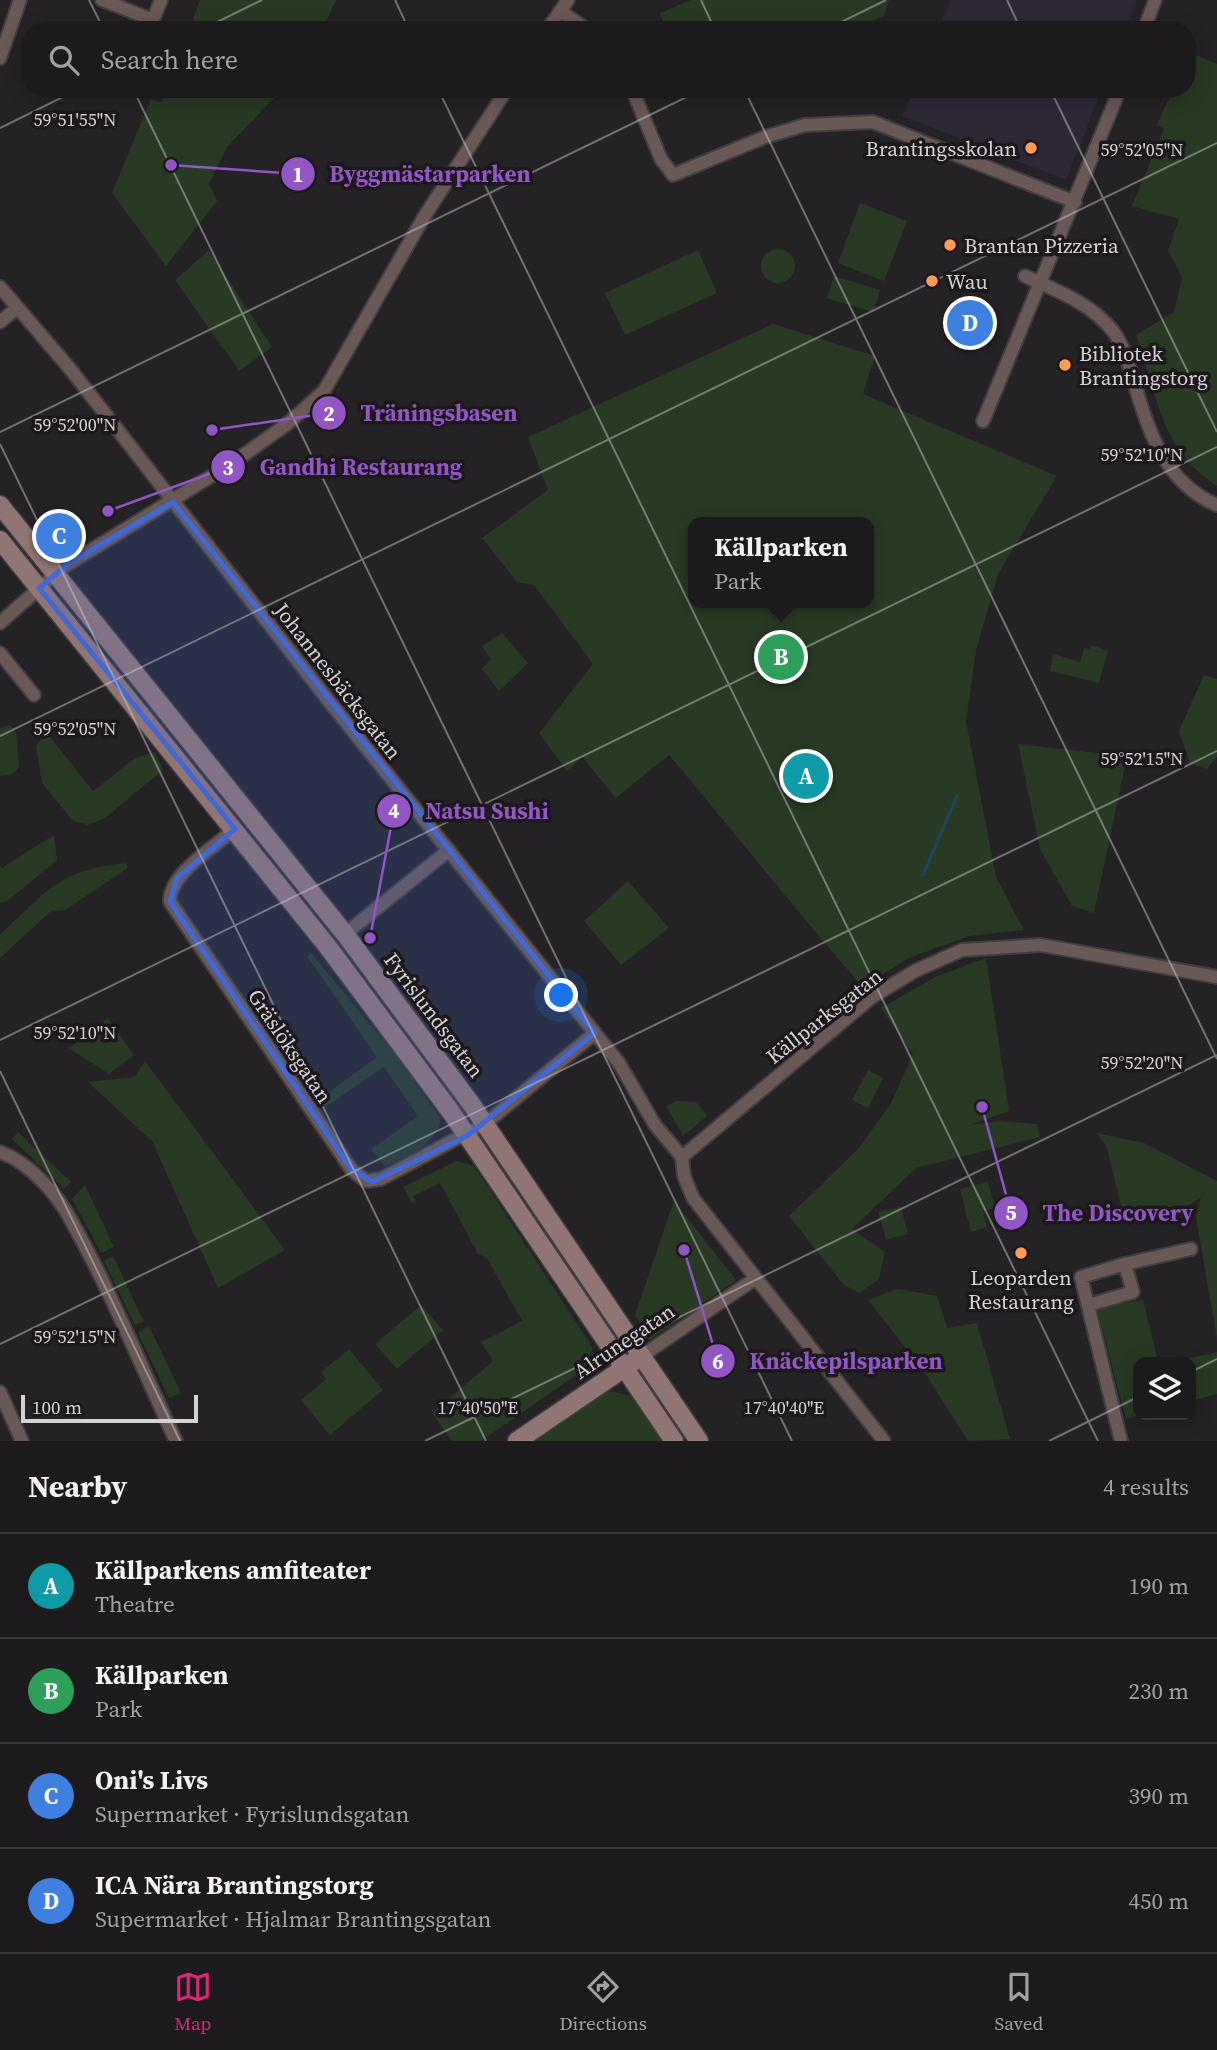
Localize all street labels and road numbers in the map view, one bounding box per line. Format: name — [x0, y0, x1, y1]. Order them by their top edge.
street label: Johannesbäcksgatan — [267, 596, 409, 766]
street label: Fyrislundsgatan — [377, 946, 491, 1084]
street label: Källparksgatan — [760, 961, 888, 1070]
street label: Gräslöksgatan — [241, 983, 339, 1109]
street label: Alrunegatan — [568, 1296, 680, 1385]

